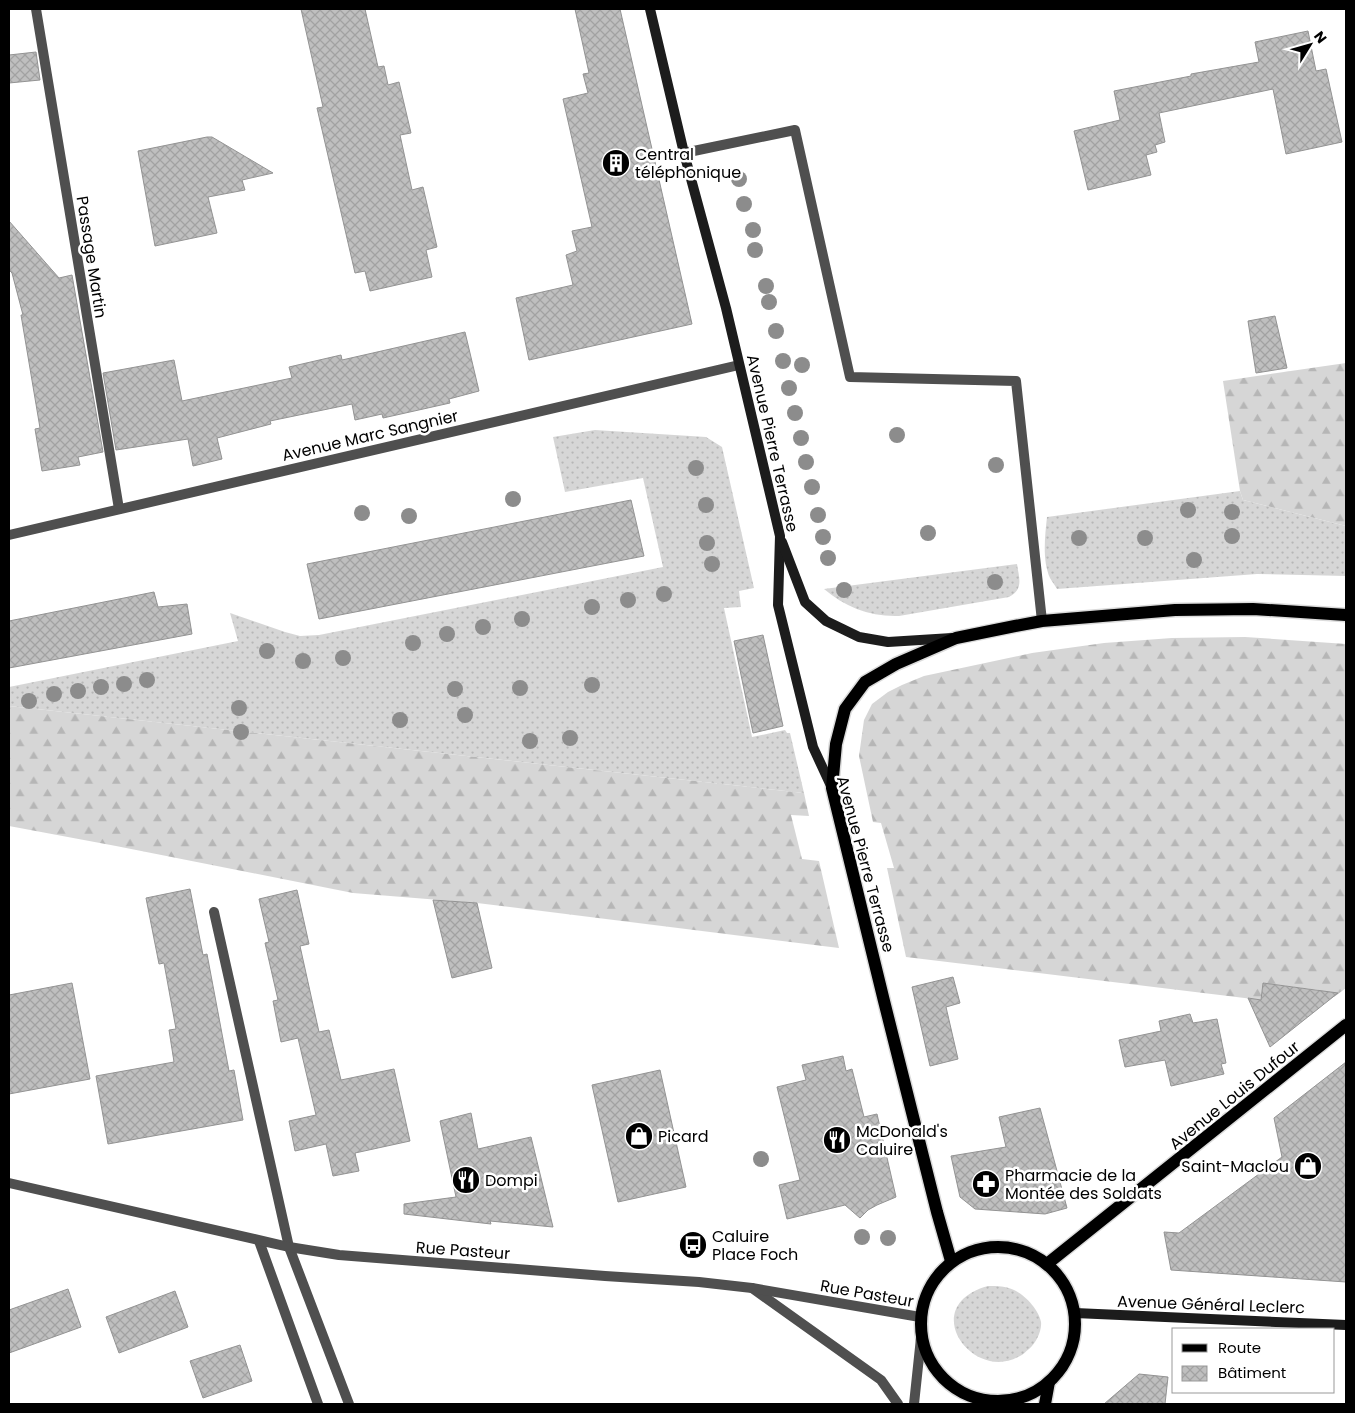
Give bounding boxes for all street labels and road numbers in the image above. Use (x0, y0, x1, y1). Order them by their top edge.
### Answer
street label: Passage Martin (71, 194, 112, 320)
street label: Avenue Pierre Terrasse (741, 352, 804, 534)
street label: Avenue Marc Sangnier (280, 404, 461, 467)
street label: Avenue Pierre Terrasse (831, 773, 900, 955)
street label: Avenue Louis Dufour (1164, 1036, 1304, 1155)
street label: Rue Pasteur (415, 1236, 511, 1265)
street label: Rue Pasteur (818, 1274, 915, 1313)
street label: Avenue Général Leclerc (1117, 1290, 1306, 1319)

